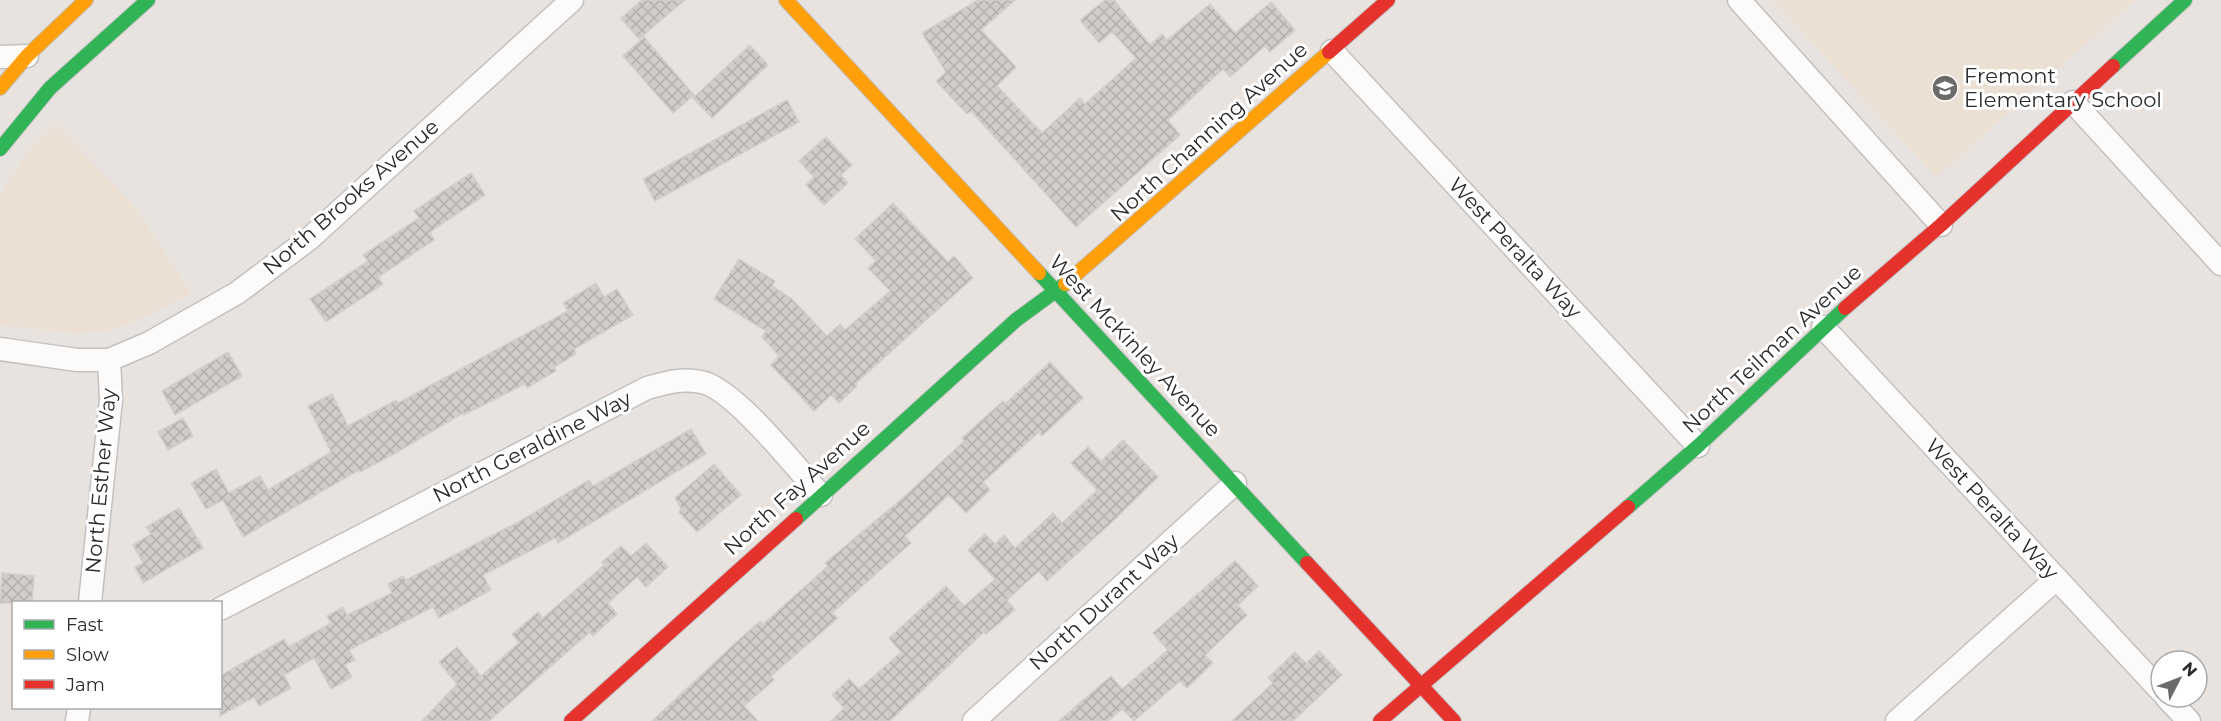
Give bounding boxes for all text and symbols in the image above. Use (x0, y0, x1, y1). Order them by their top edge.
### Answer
street label: North Channing Avenue (1105, 37, 1312, 227)
place label: Fremont Elementary School (1964, 63, 2162, 112)
school or university icon: Fremont Elementary School (1930, 73, 1960, 103)
street label: North Brooks Avenue (258, 113, 444, 280)
street label: West Peralta Way (1444, 172, 1588, 324)
street label: West McKinley Avenue (1044, 249, 1226, 442)
street label: North Teilman Avenue (1677, 259, 1866, 438)
street label: North Geraldine Way (428, 385, 636, 508)
street label: North Esther Way (80, 387, 121, 575)
street label: North Fay Avenue (718, 415, 875, 560)
street label: West Peralta Way (1921, 433, 2065, 585)
street label: North Durant Way (1024, 528, 1184, 675)
legend (12, 601, 222, 709)
text: Fast (66, 614, 104, 636)
text: Slow (66, 644, 109, 666)
north arrow (2149, 649, 2209, 709)
text: N (2178, 658, 2201, 680)
text: Jam (65, 674, 105, 696)

